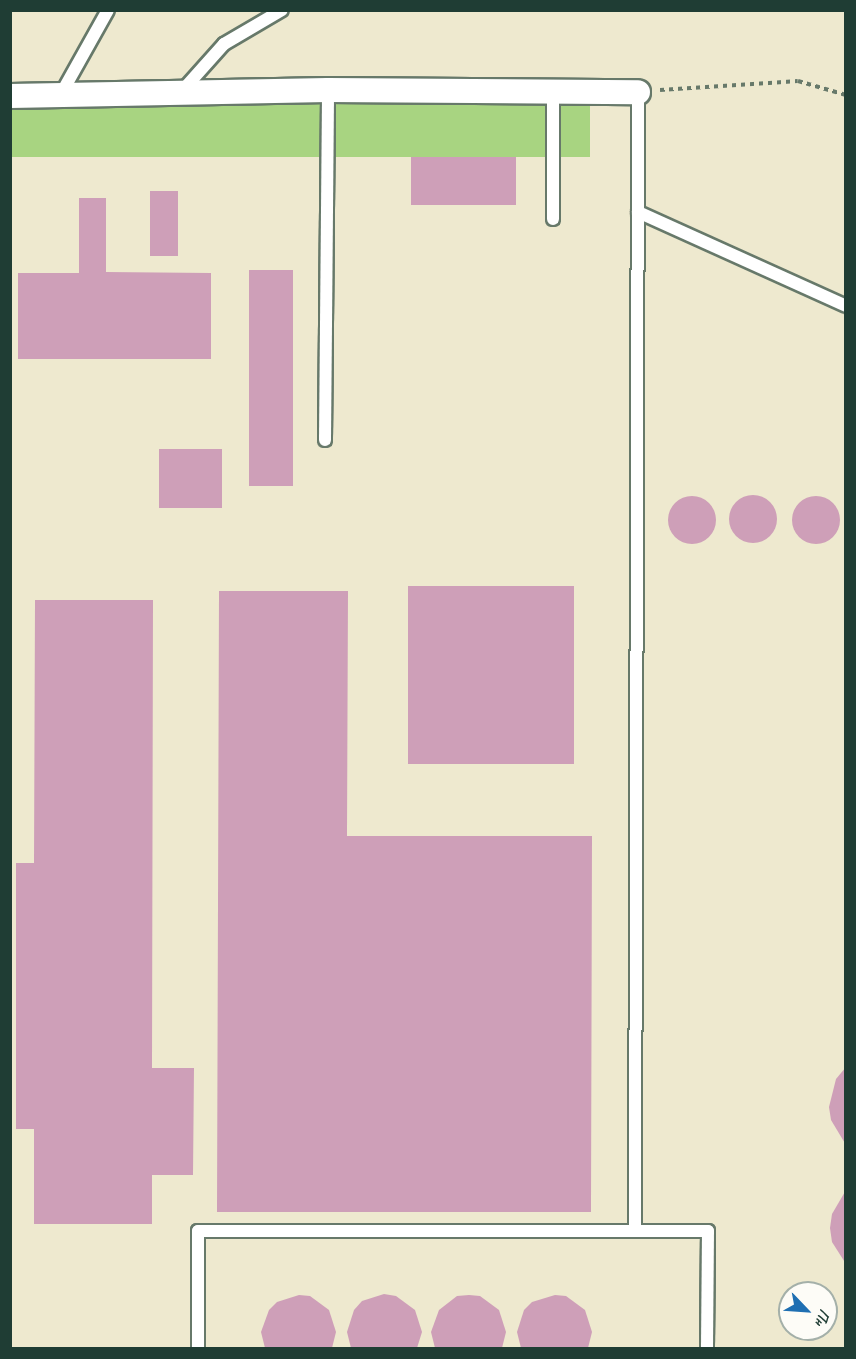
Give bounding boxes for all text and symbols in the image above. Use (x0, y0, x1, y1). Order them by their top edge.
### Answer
north arrow (778, 1281, 838, 1341)
text: Пн (810, 1306, 835, 1330)

